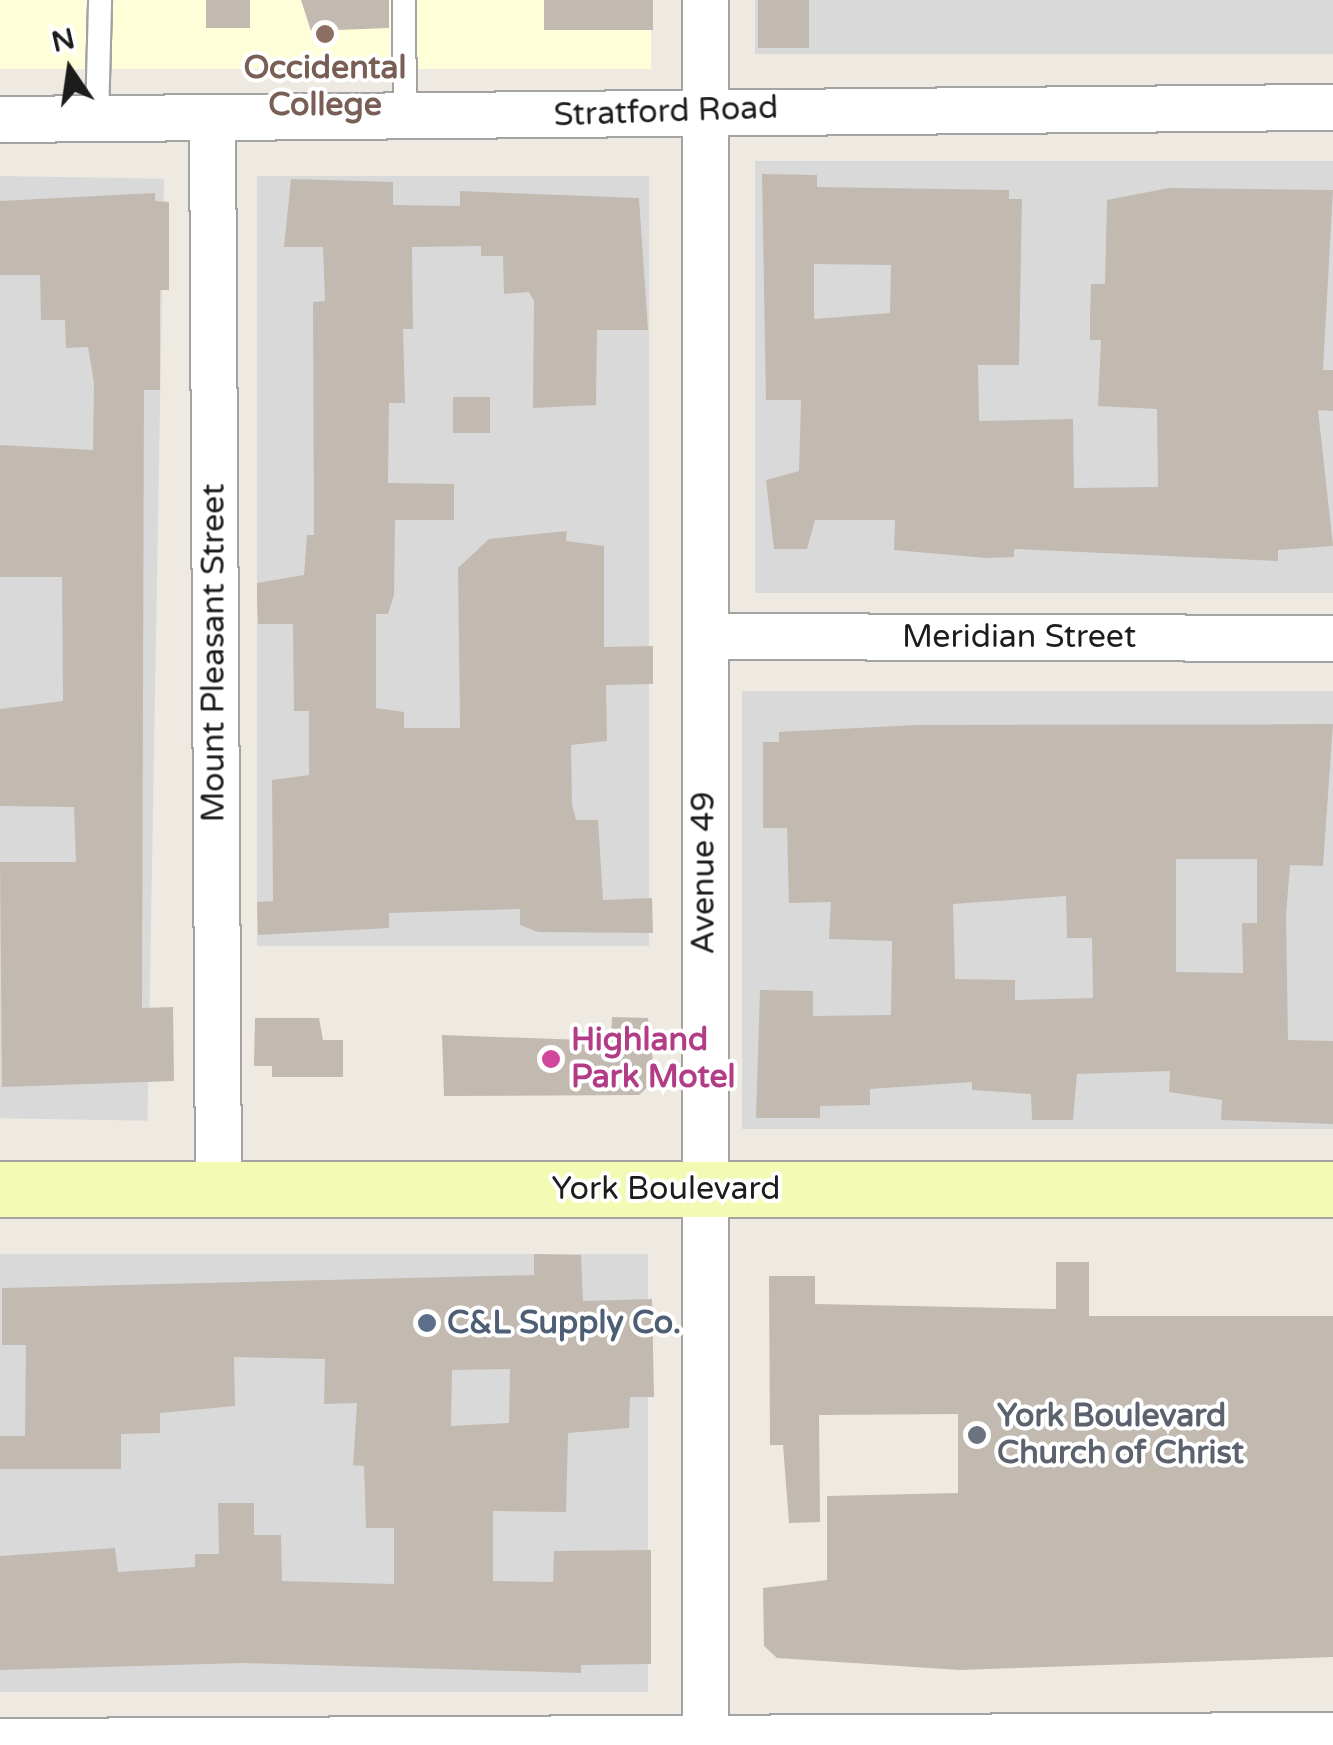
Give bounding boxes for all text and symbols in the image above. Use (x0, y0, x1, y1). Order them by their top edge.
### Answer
north arrow (20, 20, 120, 120)
text: N (48, 22, 78, 60)
marker: Occidental College (314, 23, 336, 45)
place label: Occidental College (244, 50, 406, 125)
street label: Stratford Road (553, 89, 779, 135)
street label: Mount Pleasant Street (195, 484, 233, 822)
street label: Meridian Street (902, 618, 1136, 656)
street label: Avenue 49 (685, 791, 723, 955)
place label: Highland Park Motel (571, 1022, 736, 1097)
marker: Highland Park Motel (540, 1048, 562, 1070)
street label: York Boulevard (551, 1170, 781, 1208)
place label: C&L Supply Co. (447, 1304, 681, 1342)
marker: C&L Supply Co. (416, 1312, 438, 1334)
place label: York Boulevard Church of Christ (997, 1398, 1244, 1473)
marker: York Boulevard Church of Christ (966, 1424, 988, 1446)

